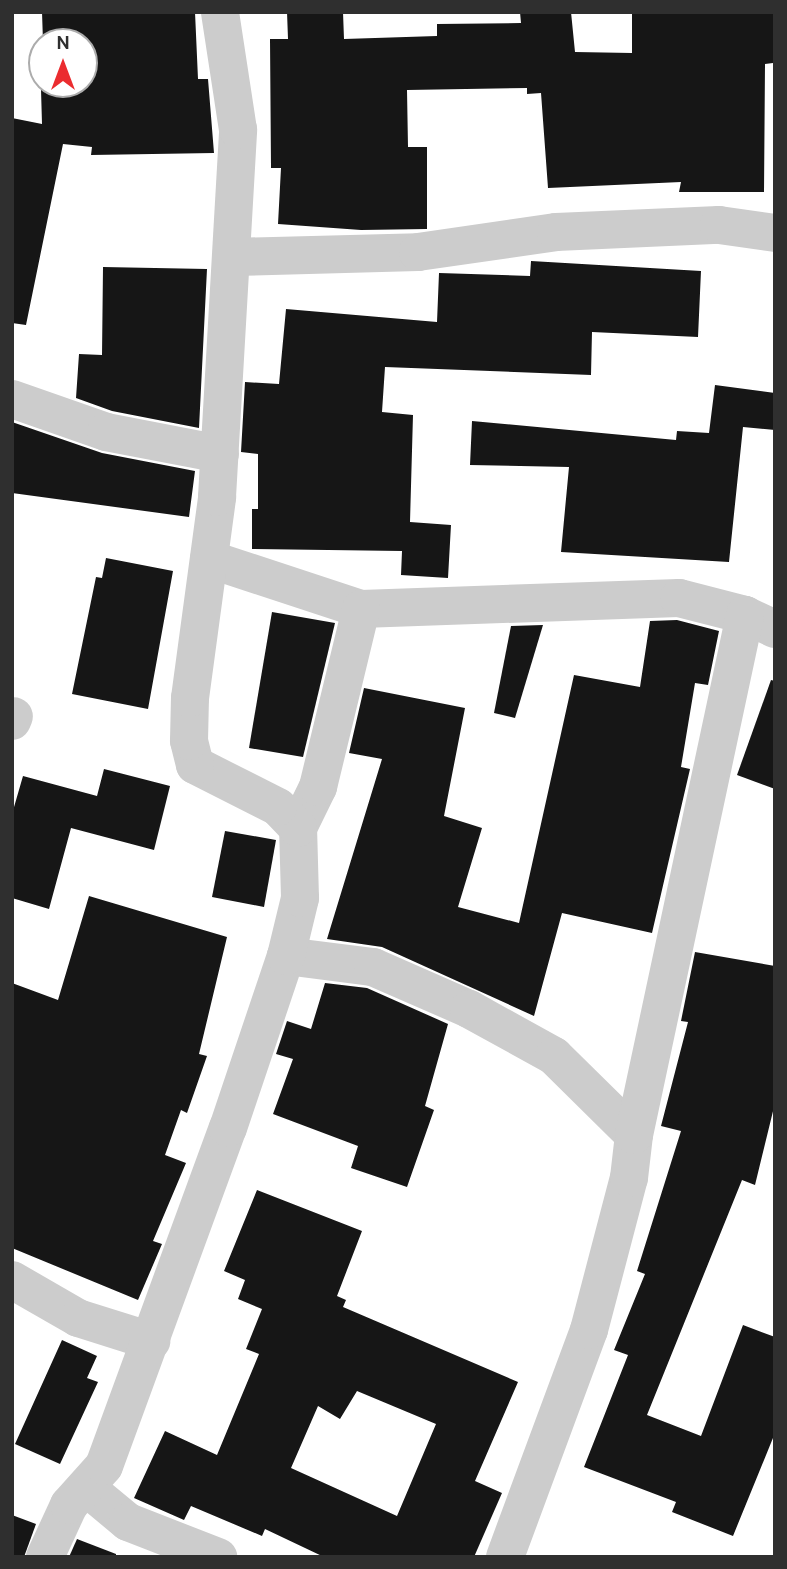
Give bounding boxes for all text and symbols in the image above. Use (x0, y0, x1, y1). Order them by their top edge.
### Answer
north arrow (28, 28, 98, 98)
text: N (56, 32, 70, 56)

